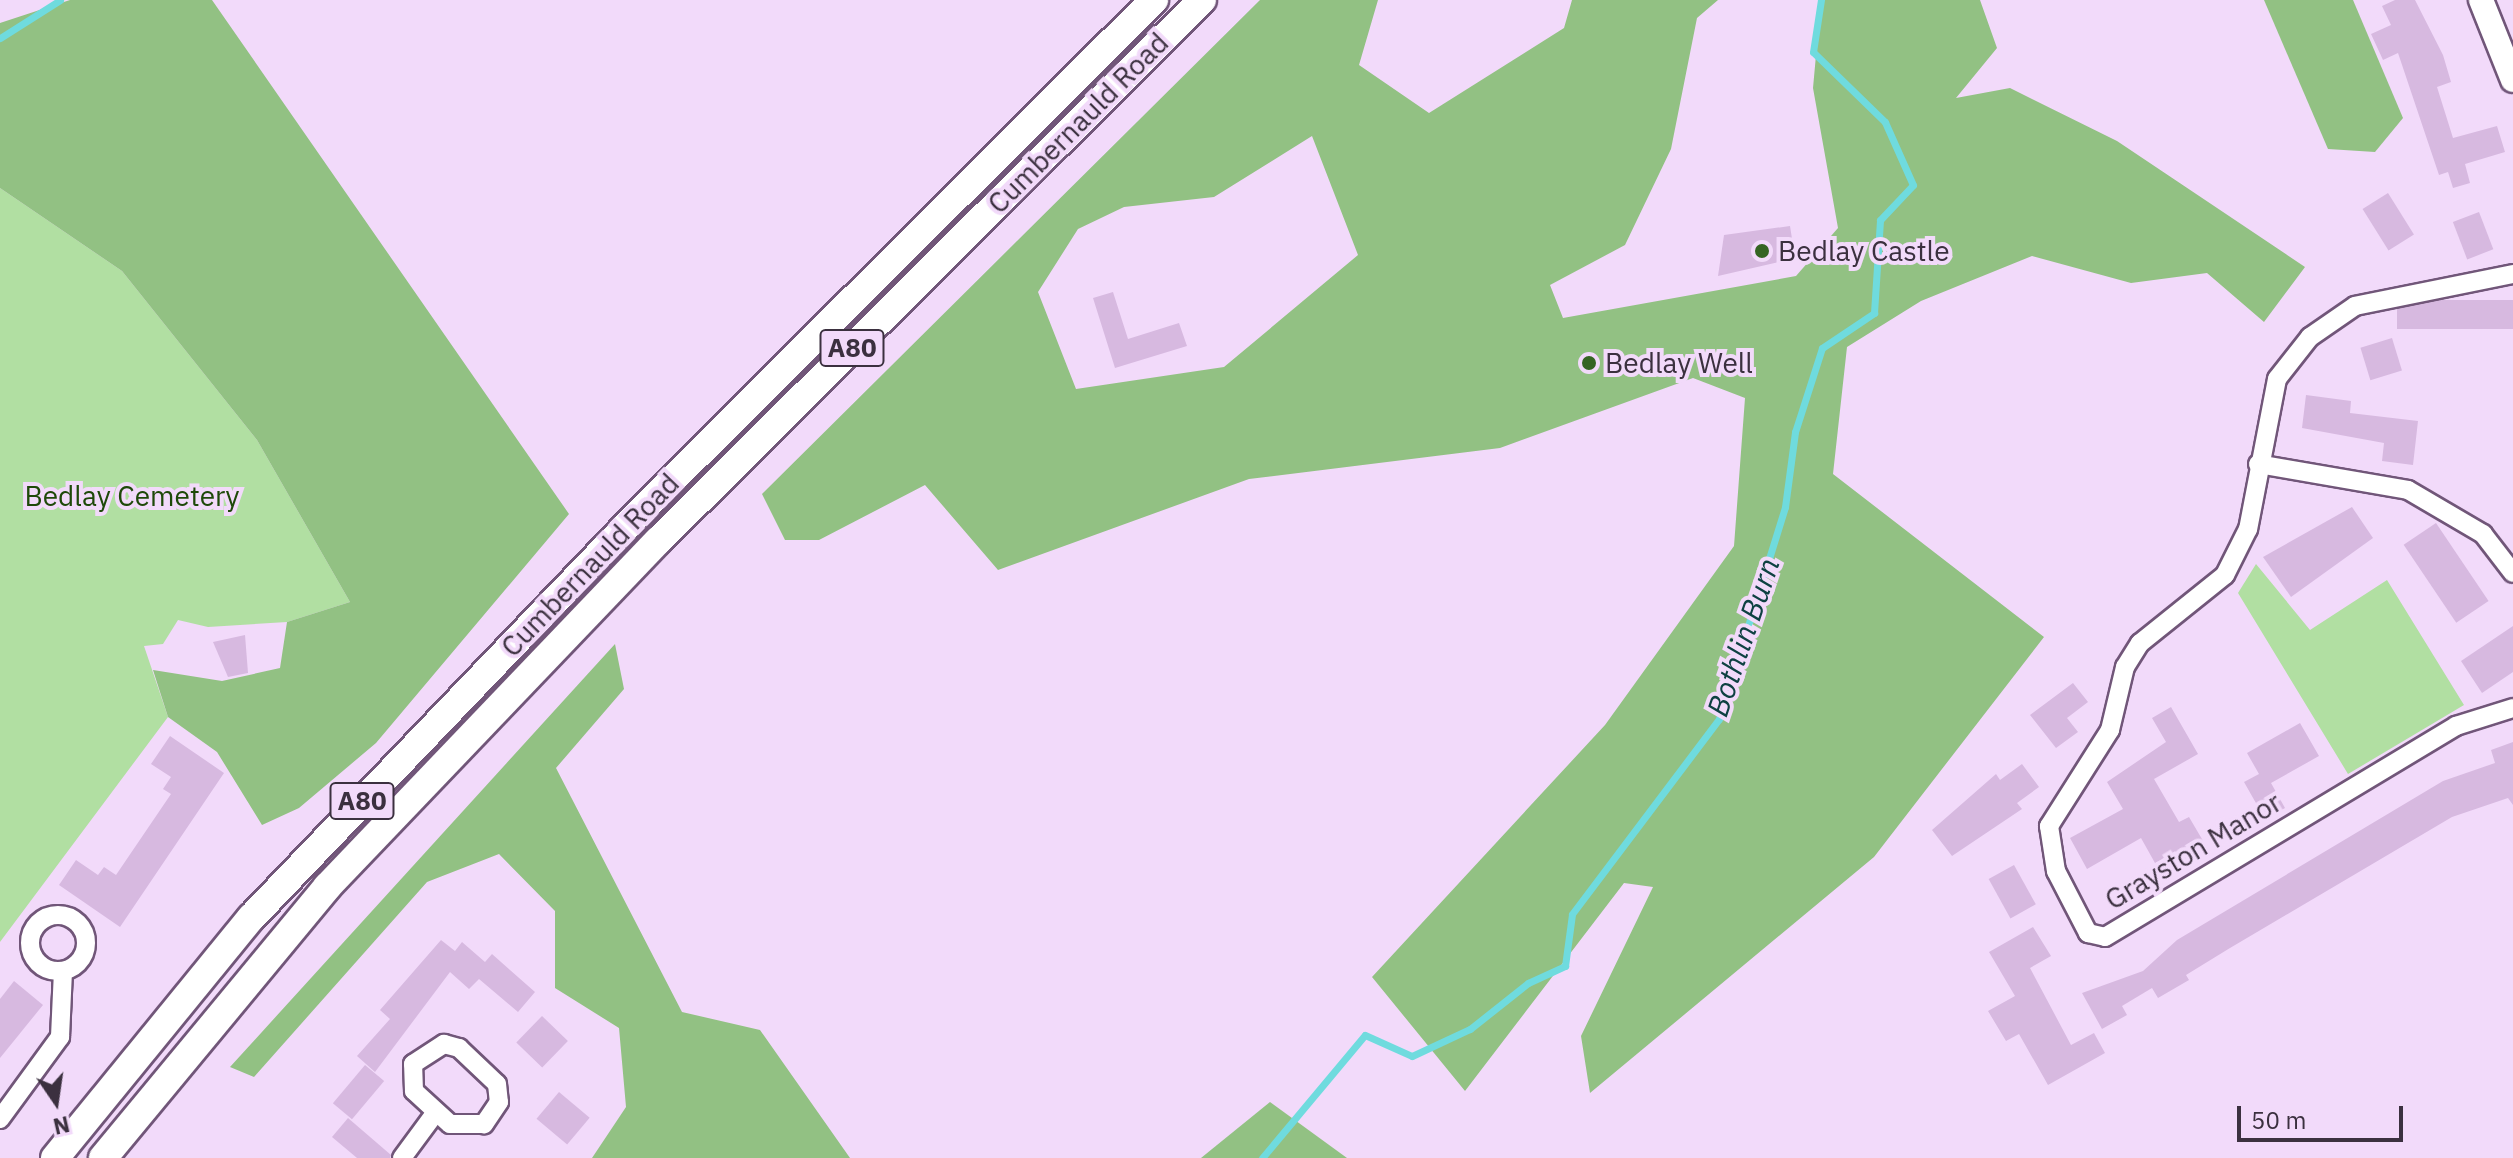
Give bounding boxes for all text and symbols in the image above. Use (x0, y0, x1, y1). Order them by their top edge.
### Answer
street label: Cumbernauld Road (981, 26, 1175, 220)
place label: Bedlay Castle (1778, 234, 1949, 268)
marker: Bedlay Castle (1753, 242, 1771, 260)
road number: A80 (818, 326, 886, 370)
place label: Bedlay Well (1605, 346, 1753, 380)
marker: Bedlay Well (1580, 354, 1598, 372)
street label: Cumbernauld Road (494, 467, 686, 663)
park label: Bedlay Cemetery (24, 479, 240, 513)
water label: Bothlin Burn (1699, 553, 1787, 721)
road number: A80 (328, 779, 396, 823)
street label: Grayston Manor (2099, 785, 2287, 917)
north arrow (16, 1062, 96, 1142)
scale bar (2241, 1090, 2407, 1140)
text: 50 m (2251, 1104, 2306, 1136)
text: N (50, 1110, 73, 1142)

